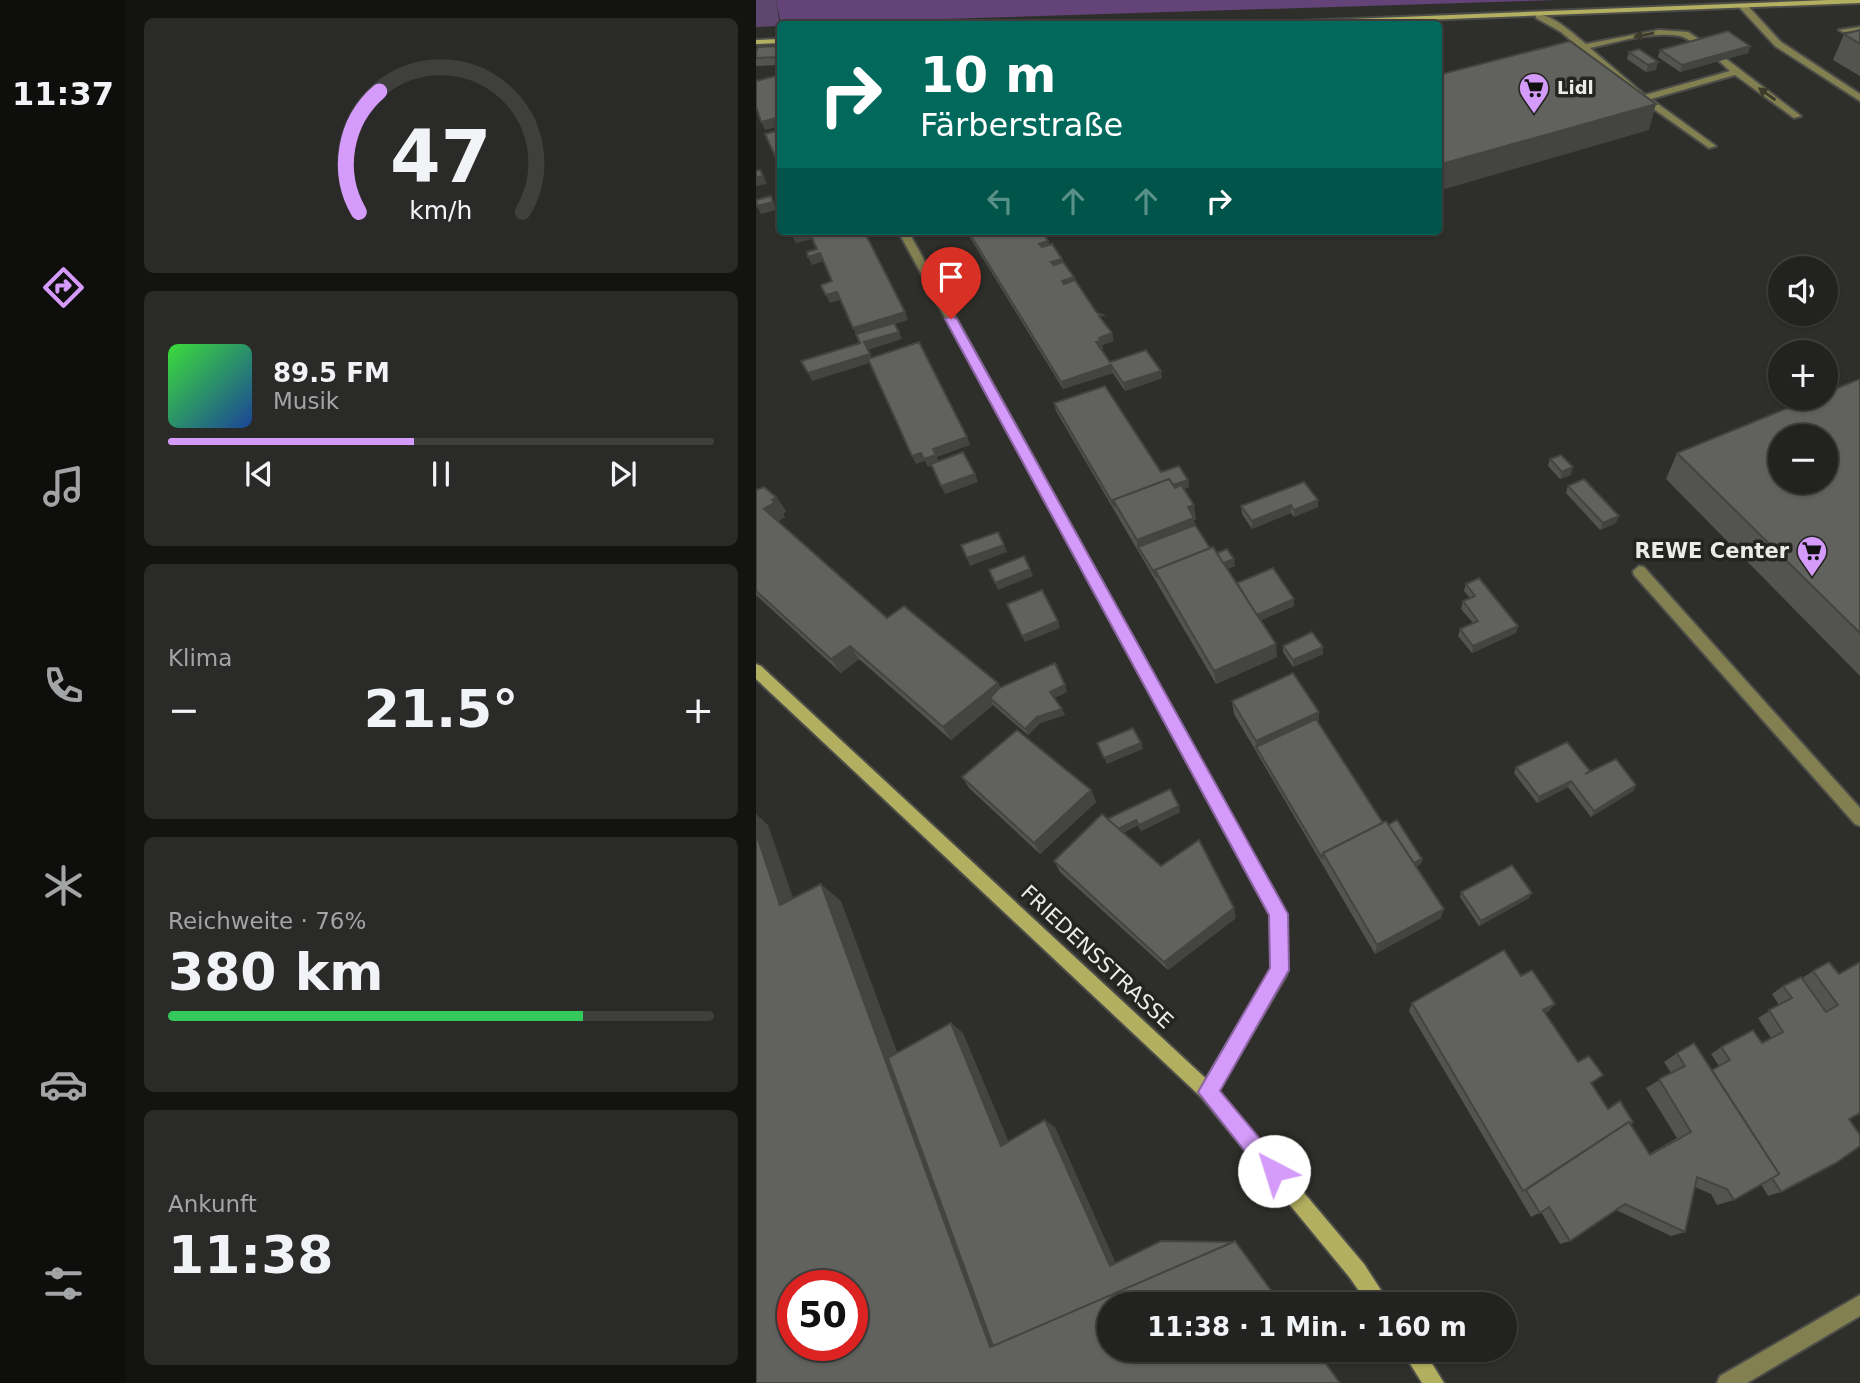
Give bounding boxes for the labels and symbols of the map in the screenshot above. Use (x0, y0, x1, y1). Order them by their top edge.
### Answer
one-way arrow (1633, 30, 1655, 41)
supermarket icon: Lidl (1517, 71, 1551, 115)
place label: Lidl (1557, 77, 1594, 98)
one-way arrow (1757, 87, 1776, 101)
pin (921, 247, 981, 319)
supermarket icon: REWE Center (1795, 534, 1829, 578)
place label: REWE Center (1634, 539, 1790, 563)
street label: FRIEDENSSTRASSE (1016, 880, 1178, 1034)
position arrow (1237, 1134, 1311, 1208)
speed limit sign: 50 (777, 1270, 868, 1361)

